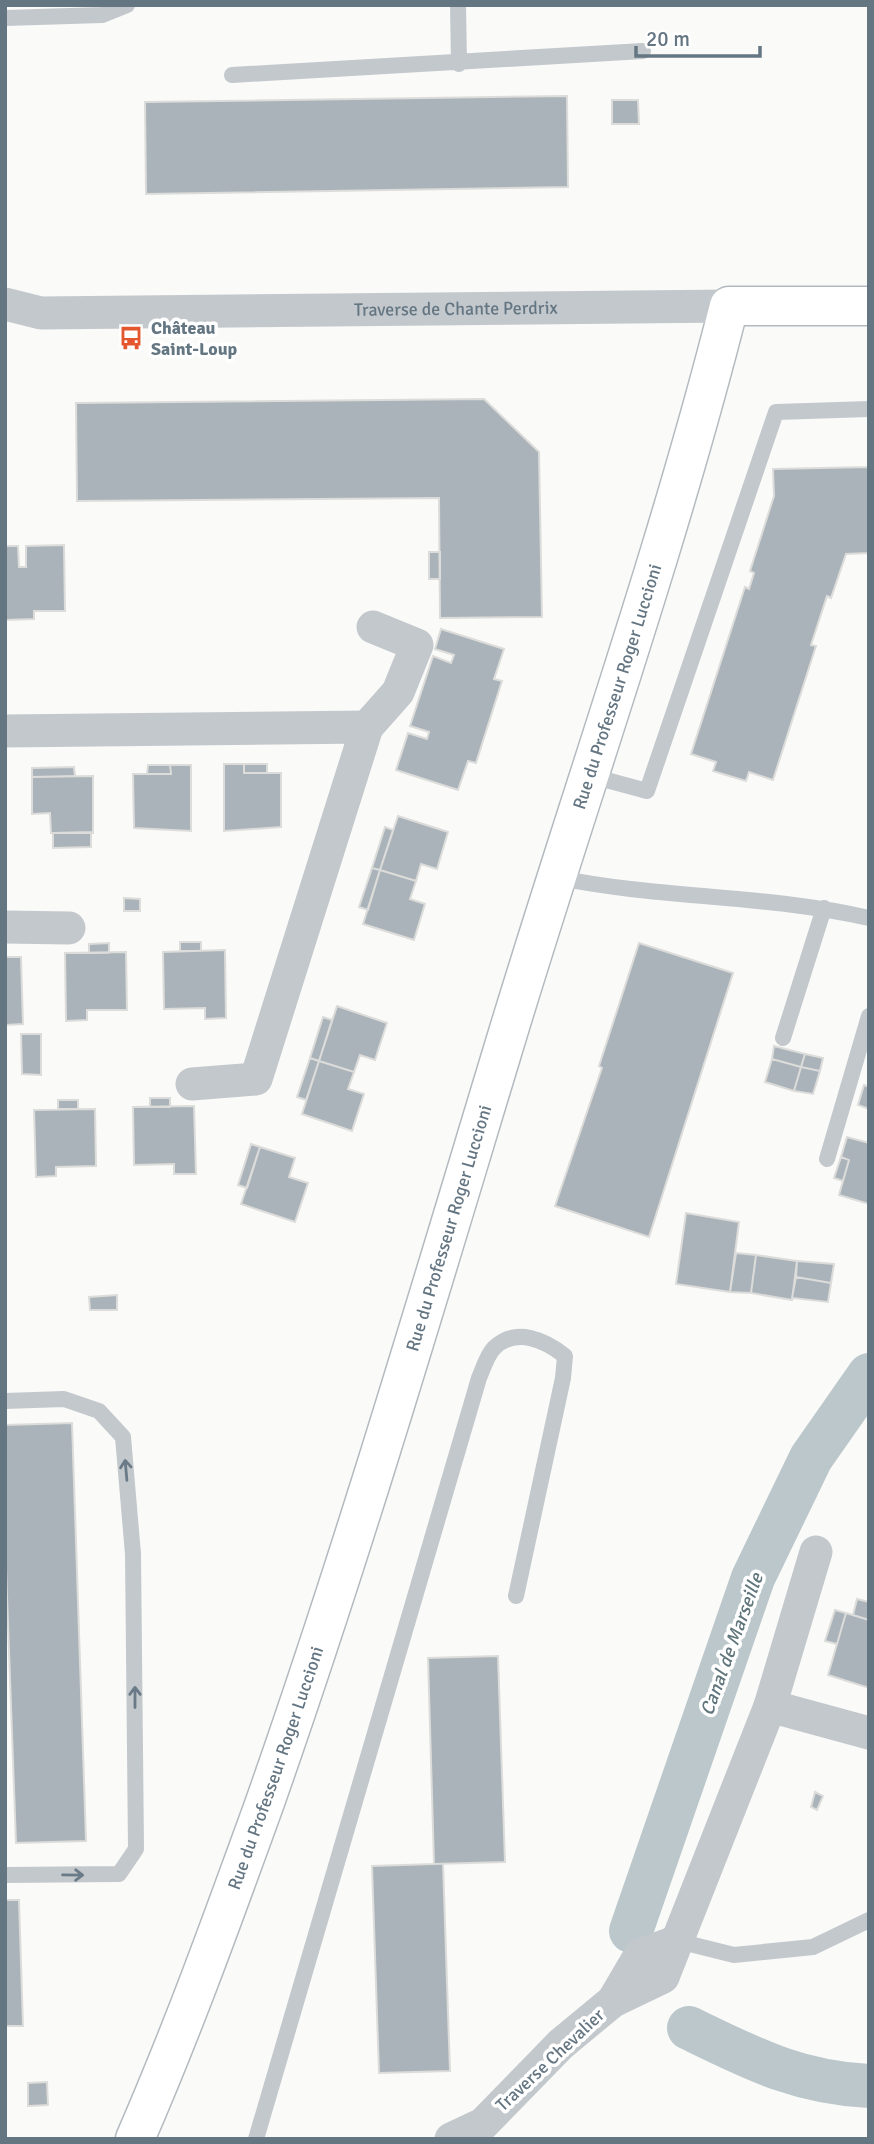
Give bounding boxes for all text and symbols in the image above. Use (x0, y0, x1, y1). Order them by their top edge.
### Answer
scale bar (636, 14, 760, 58)
text: 20 m (646, 26, 690, 52)
street label: Traverse de Chante Perdrix (354, 297, 559, 321)
place label: Château Saint-Loup (151, 317, 238, 360)
bus stop icon: Château Saint-Loup (117, 324, 145, 352)
street label: Rue du Professeur Roger Luccioni (568, 561, 666, 812)
street label: Rue du Professeur Roger Luccioni (401, 1102, 497, 1354)
one-way arrow (119, 1459, 132, 1481)
water label: Canal de Marseille (695, 1569, 769, 1719)
street label: Rue du Professeur Roger Luccioni (223, 1644, 328, 1893)
one-way arrow (128, 1686, 141, 1709)
one-way arrow (62, 1868, 85, 1882)
street label: Traverse Chevalier (491, 2004, 609, 2116)

